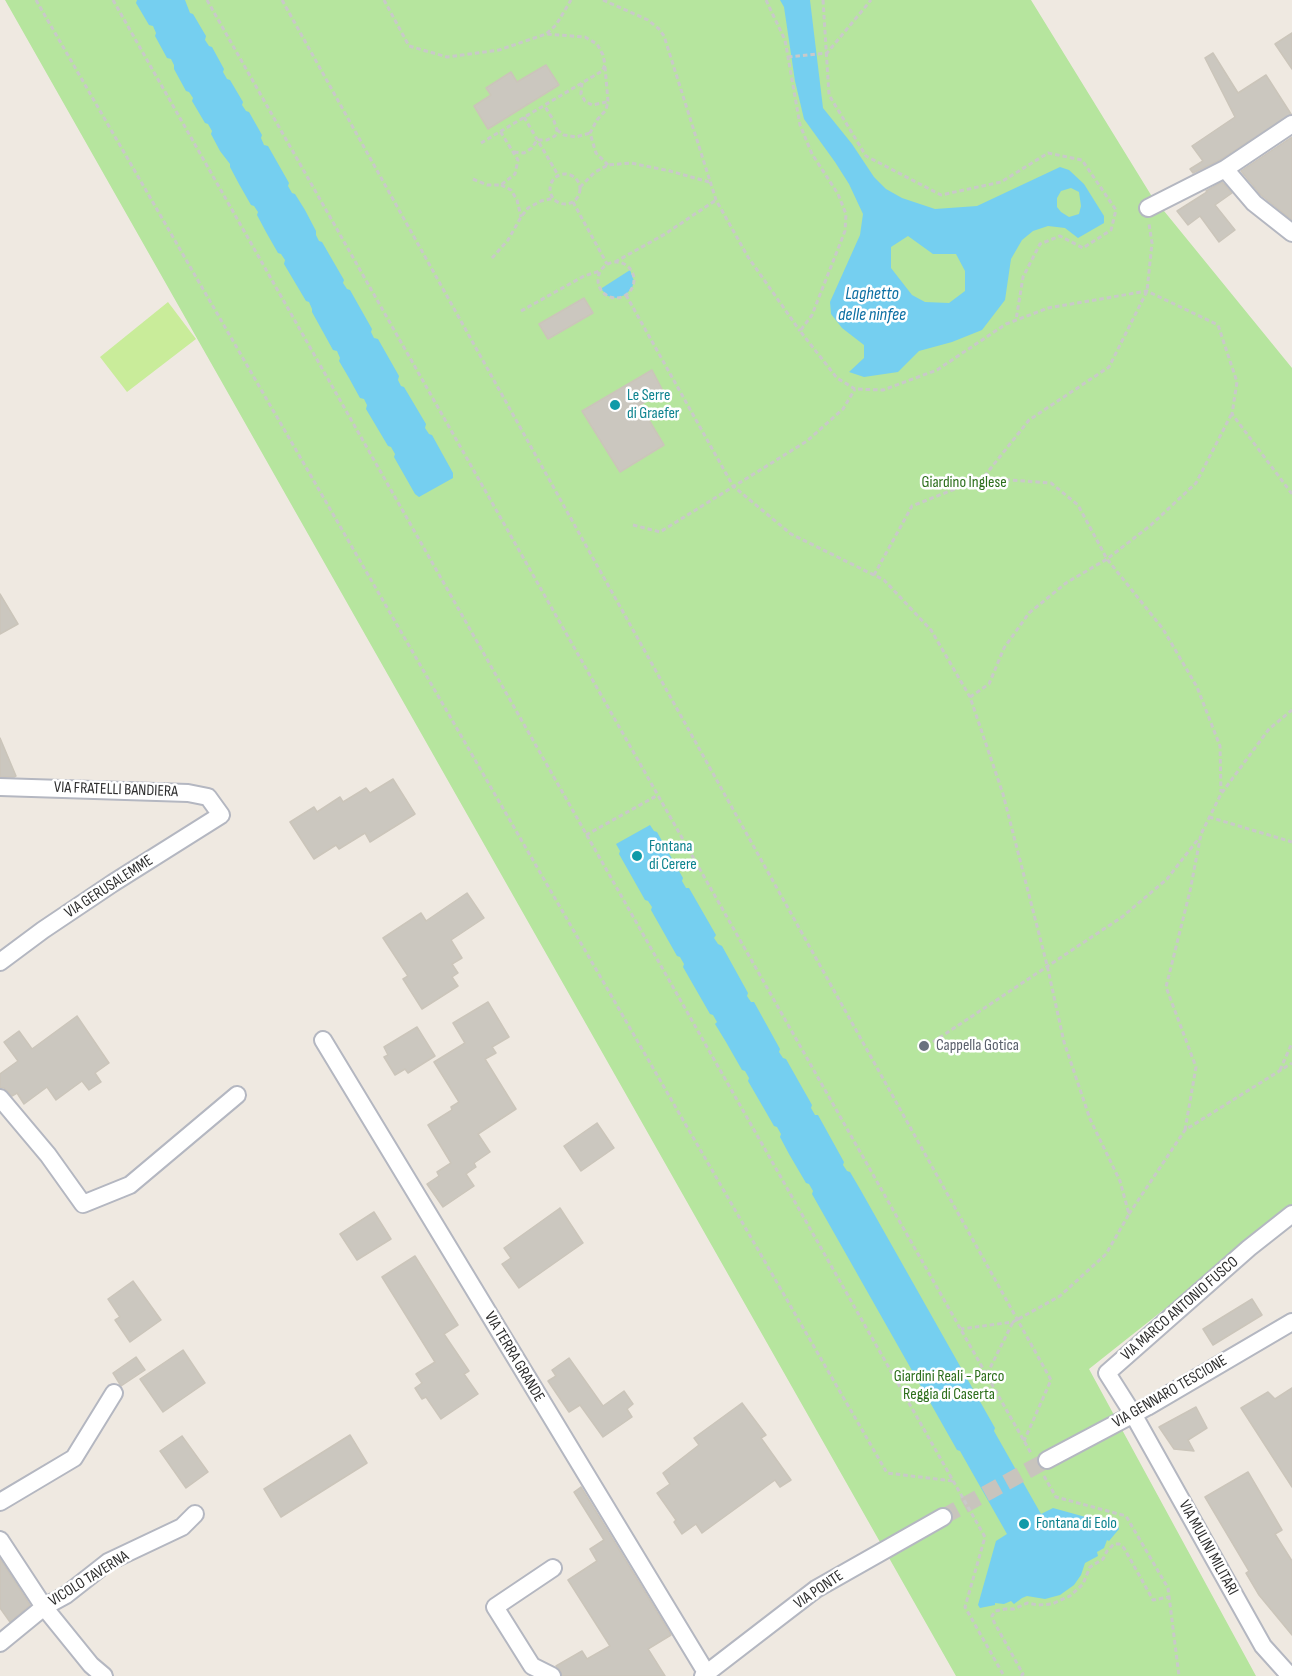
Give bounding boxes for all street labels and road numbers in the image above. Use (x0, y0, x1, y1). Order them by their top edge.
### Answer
street label: VIA FRATELLI BANDIERA (54, 778, 178, 802)
street label: VIA GERUSALEMME (61, 851, 157, 923)
street label: VIA MARCO ANTONIO FUSCO (1117, 1253, 1243, 1365)
street label: VIA TERRA GRANDE (480, 1308, 548, 1406)
street label: VIA GENNARO TESCIONE (1109, 1351, 1231, 1433)
street label: VIA MULINI MILITARI (1174, 1497, 1242, 1599)
street label: VICOLO TAVERNA (46, 1547, 132, 1611)
street label: VIA PONTE (791, 1566, 847, 1614)

